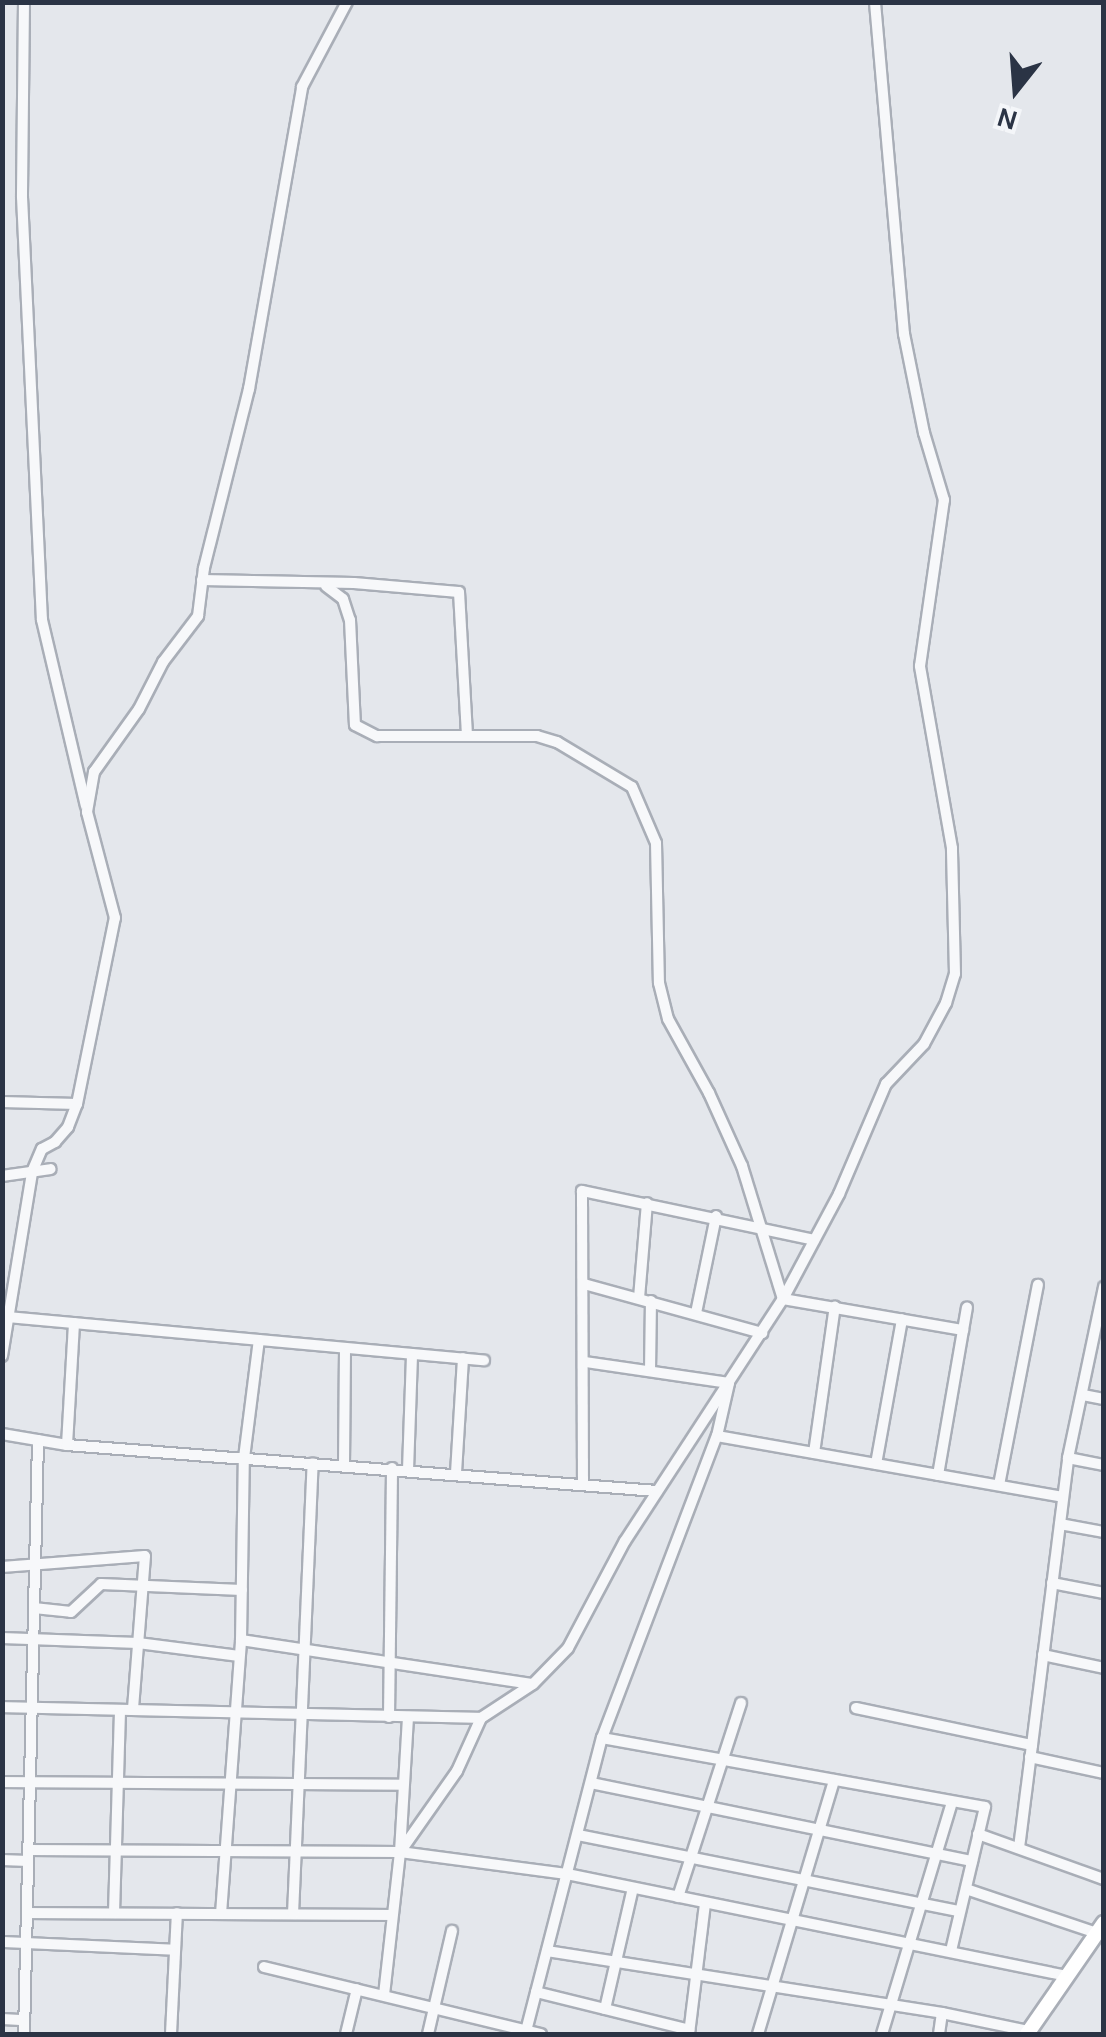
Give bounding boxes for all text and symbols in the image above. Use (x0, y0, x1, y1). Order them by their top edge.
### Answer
north arrow (966, 40, 1066, 140)
text: N (993, 100, 1022, 138)

